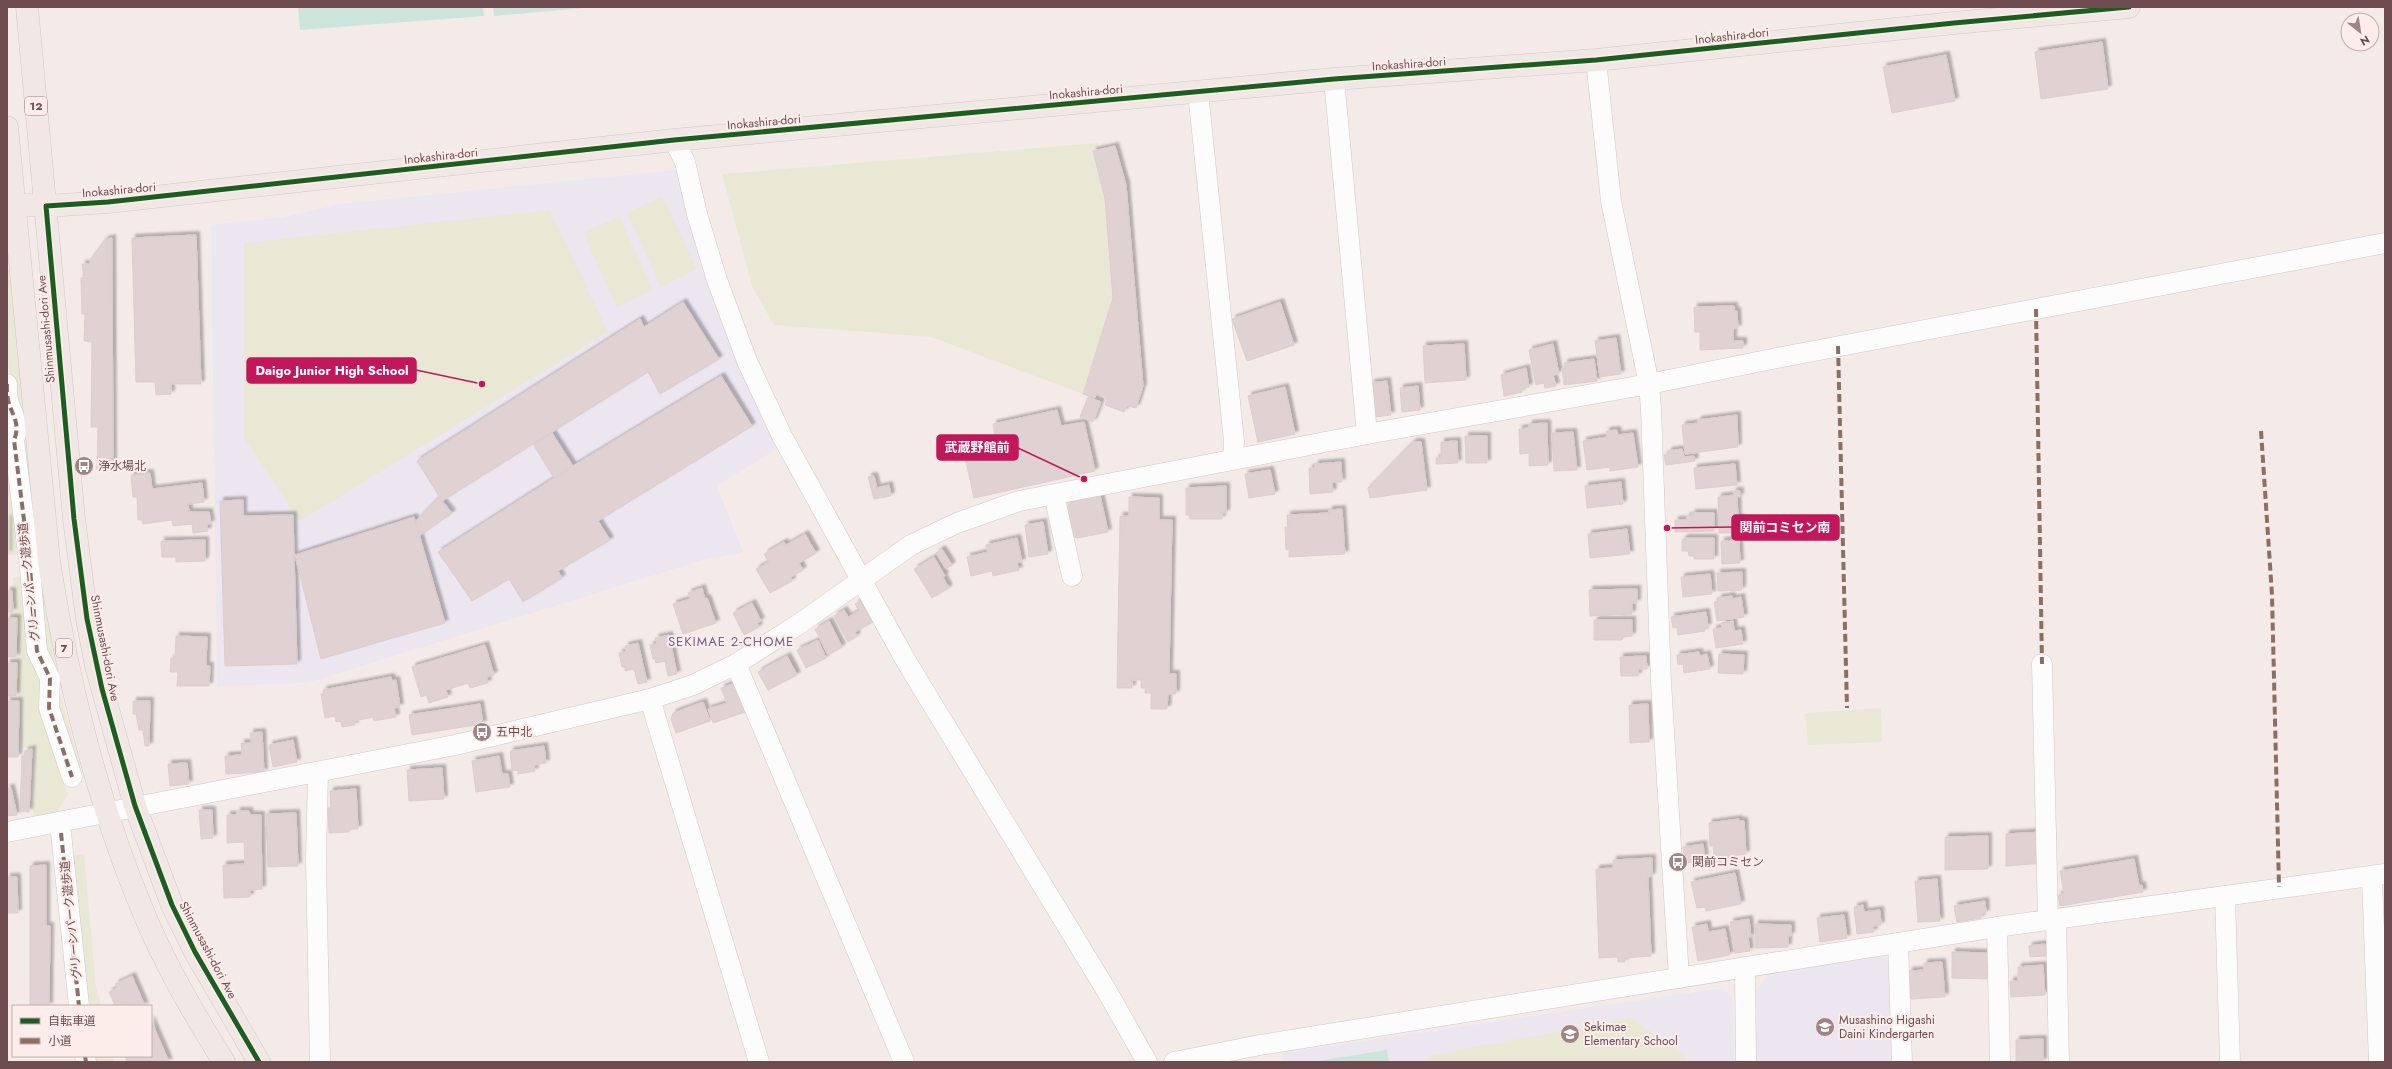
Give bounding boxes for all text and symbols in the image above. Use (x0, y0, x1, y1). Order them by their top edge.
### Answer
north arrow (2340, 12, 2380, 52)
street label: Inokashira-dori (1694, 23, 1770, 49)
text: N (2357, 32, 2373, 50)
street label: Inokashira-dori (1371, 52, 1447, 76)
street label: Inokashira-dori (1048, 80, 1124, 104)
road number: 12 (25, 97, 47, 115)
street label: Inokashira-dori (726, 110, 802, 134)
street label: Inokashira-dori (403, 143, 479, 169)
street label: Inokashira-dori (81, 178, 157, 202)
street label: Shinmusashi-dori Ave (32, 274, 60, 384)
callout: Daigo Junior High School (247, 358, 416, 383)
text: Daigo Junior High School (255, 361, 409, 380)
callout: 武蔵野館前 (937, 435, 1018, 460)
text: 武蔵野館前 (944, 438, 1010, 457)
bus stop icon: 浄水場北 (73, 455, 95, 477)
place label: 浄水場北 (98, 457, 146, 475)
callout: 関前コミセン南 (1732, 515, 1839, 540)
text: 関前コミセン南 (1739, 518, 1831, 537)
street label: グリーンパーク遊歩道 (14, 522, 44, 642)
street label: Shinmusashi-dori Ave (86, 593, 124, 703)
district label: SEKIMAE 2-CHOME (668, 632, 794, 651)
road number: 7 (56, 639, 72, 657)
bus stop icon: 五中北 (471, 721, 493, 743)
place label: 五中北 (496, 723, 532, 741)
bus stop icon: 関前コミセン (1667, 851, 1689, 873)
place label: 関前コミセン (1692, 853, 1764, 871)
street label: グリーンパーク遊歩道 (56, 860, 86, 980)
street label: Shinmusashi-dori Ave (175, 898, 241, 1002)
legend (12, 1005, 152, 1057)
place label: Musashino Higashi Daini Kindergarten (1839, 1011, 1935, 1043)
text: 自転車道 (48, 1012, 96, 1030)
school or university icon: Musashino Higashi Daini Kindergarten (1814, 1016, 1836, 1038)
place label: Sekimae Elementary School (1584, 1018, 1678, 1050)
school or university icon: Sekimae Elementary School (1559, 1023, 1581, 1045)
text: 小道 (48, 1032, 72, 1050)

